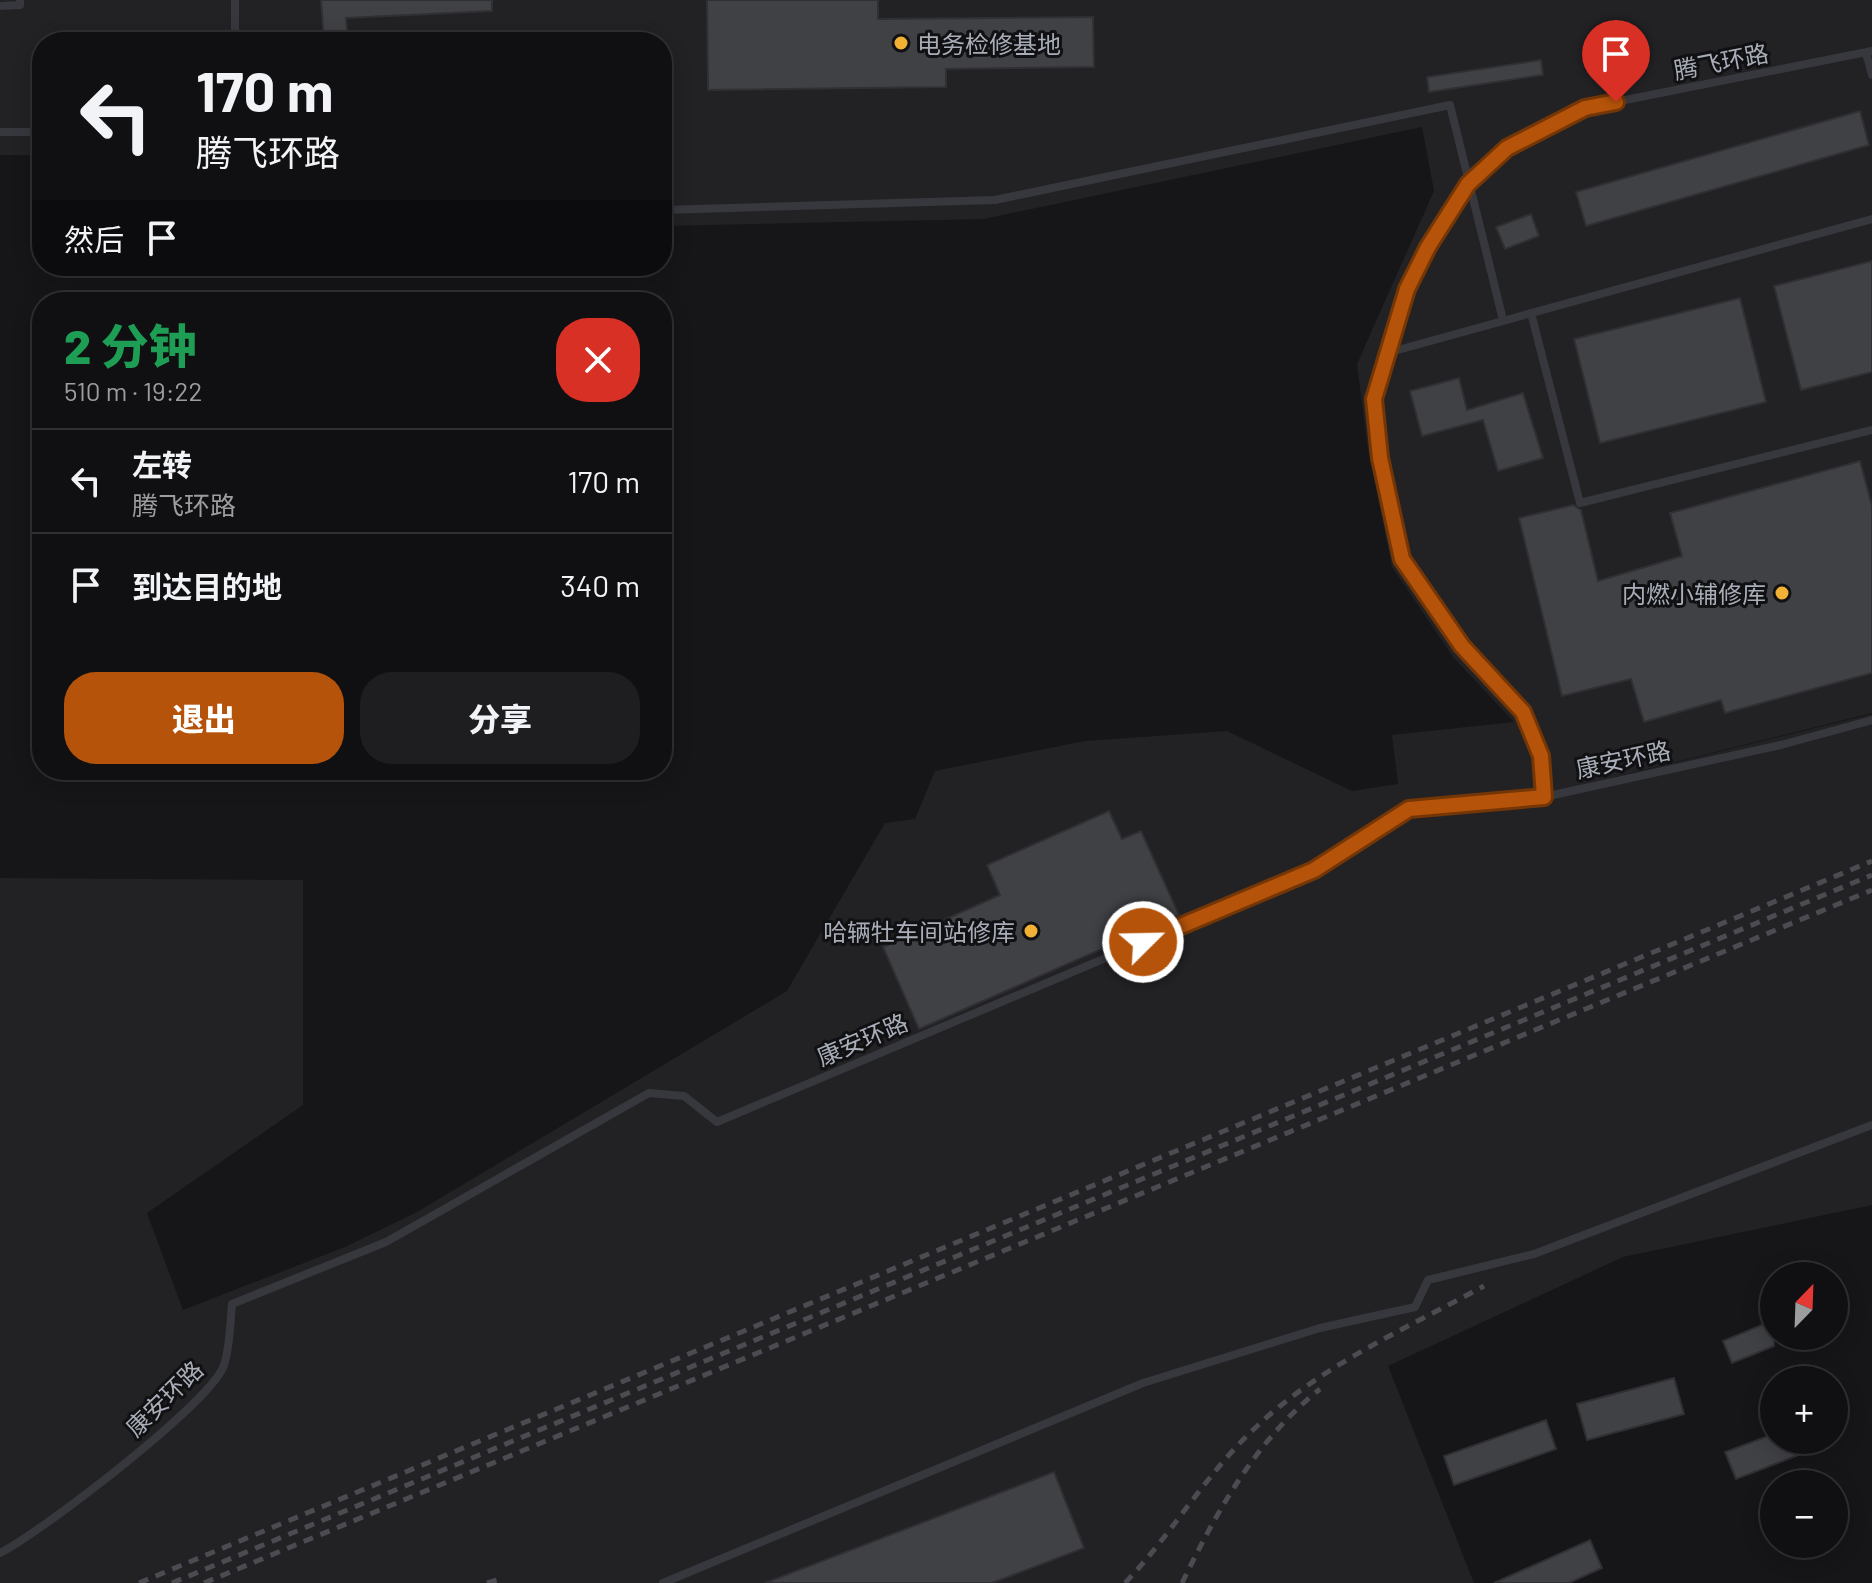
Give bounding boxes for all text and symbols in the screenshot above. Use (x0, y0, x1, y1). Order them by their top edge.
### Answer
pin (1582, 20, 1650, 102)
place label: 电务检修基地 (917, 29, 1061, 58)
icon: arrive (1594, 32, 1638, 76)
marker: 电务检修基地 (892, 34, 910, 52)
street label: 腾飞环路 (1671, 38, 1771, 84)
text: 170 m (196, 56, 333, 123)
icon: left (64, 64, 168, 168)
text: 腾飞环路 (196, 130, 340, 173)
icon: arrive (140, 216, 184, 260)
text: 然后 (64, 221, 124, 257)
text: 2 分钟 (64, 316, 197, 374)
button: close (556, 318, 640, 402)
text: 510 m · 19:22 (64, 375, 202, 406)
text: 左转 (132, 446, 192, 482)
icon: left (64, 459, 108, 503)
text: 170 m (568, 463, 640, 499)
text: 腾飞环路 (132, 489, 236, 520)
icon: arrive (64, 563, 108, 607)
text: 340 m (560, 567, 640, 603)
text: 到达目的地 (132, 568, 282, 604)
place label: 内燃小辅修库 (1622, 579, 1766, 608)
marker: 内燃小辅修库 (1773, 584, 1791, 602)
button: 退出 (64, 672, 344, 764)
button: 分享 (360, 672, 640, 764)
street label: 康安环路 (1573, 735, 1673, 783)
position arrow (1101, 900, 1185, 984)
place label: 哈辆牡车间站修库 (823, 917, 1015, 946)
marker: 哈辆牡车间站修库 (1022, 922, 1040, 940)
street label: 康安环路 (812, 1007, 912, 1071)
north arrow (1760, 1262, 1848, 1350)
map controls (1760, 1262, 1848, 1558)
street label: 康安环路 (119, 1354, 209, 1442)
button: + (1760, 1366, 1848, 1454)
button: − (1760, 1470, 1848, 1558)

